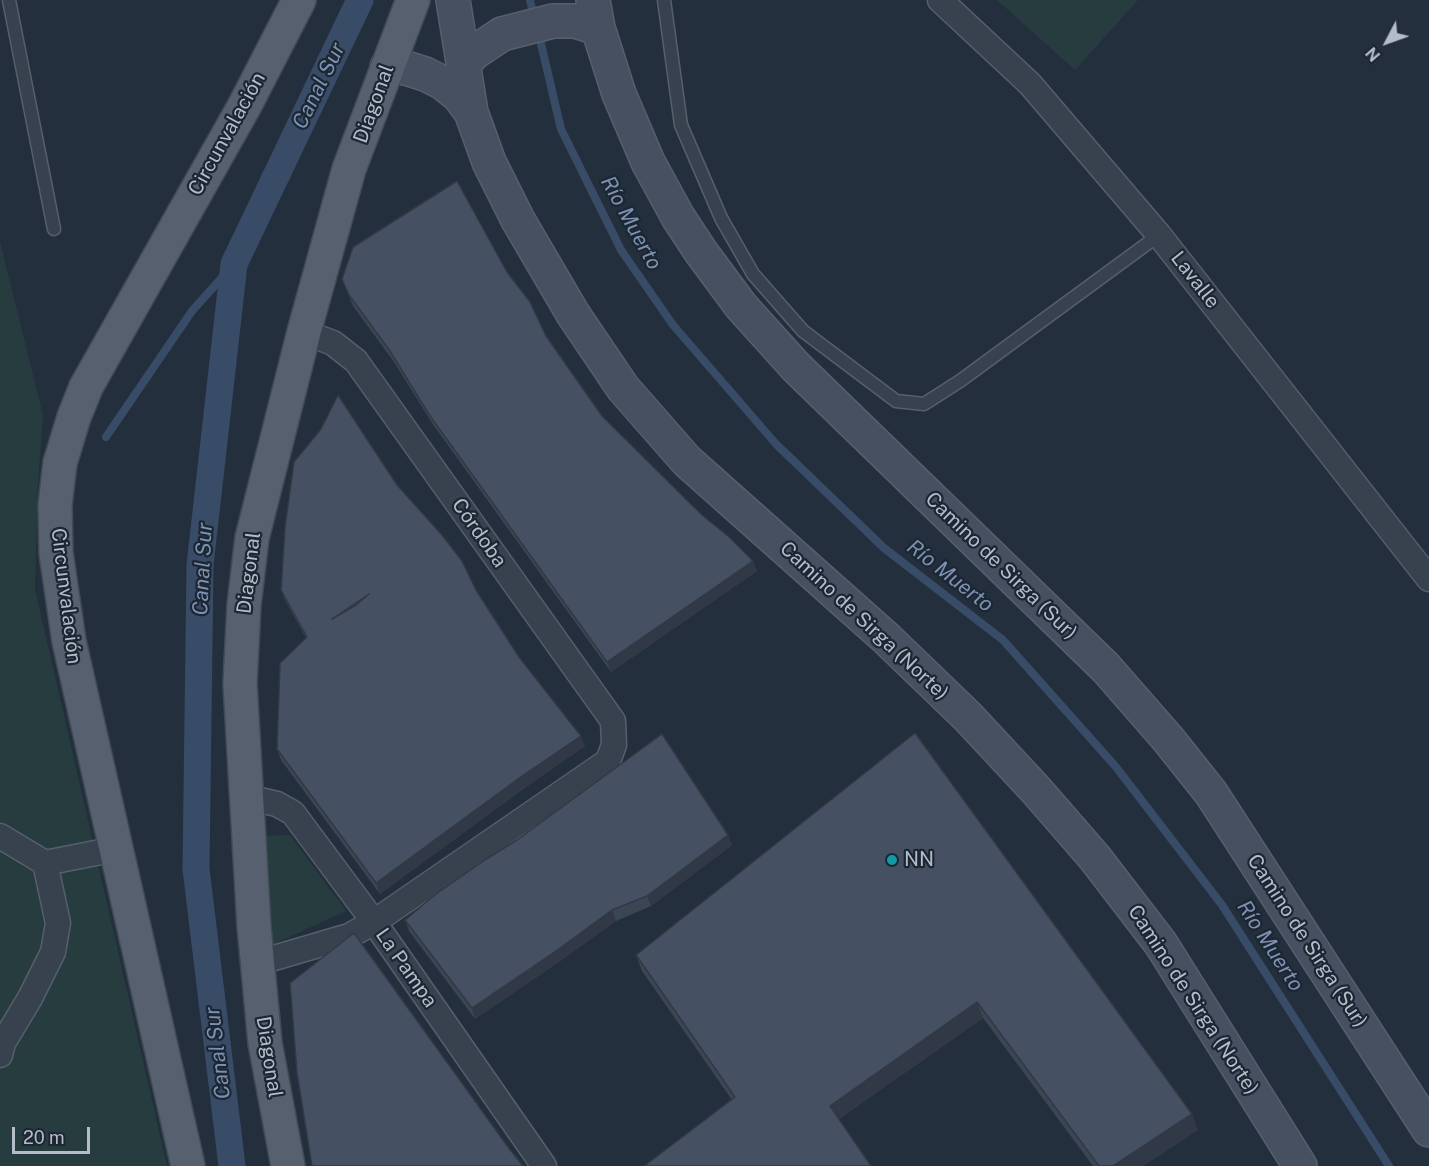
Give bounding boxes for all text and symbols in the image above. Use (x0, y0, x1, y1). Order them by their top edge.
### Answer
north arrow (1357, 12, 1417, 72)
water label: Canal Sur (287, 39, 351, 133)
text: N (1362, 43, 1384, 65)
street label: Diagonal (349, 61, 399, 147)
street label: Circunvalación (183, 68, 271, 200)
water label: Río Muerto (595, 172, 667, 274)
street label: Lavalle (1165, 247, 1225, 313)
street label: Camino de Sirga (Sur) (920, 487, 1082, 645)
street label: Córdoba (447, 494, 511, 572)
water label: Canal Sur (188, 522, 218, 616)
street label: Circunvalación (46, 527, 86, 665)
street label: Diagonal (232, 531, 266, 615)
water label: Río Muerto (902, 534, 998, 618)
street label: Camino de Sirga (Norte) (775, 537, 953, 705)
place label: NN (904, 848, 934, 872)
street label: Camino de Sirga (Sur) (1242, 850, 1372, 1032)
marker: NN (885, 853, 899, 867)
water label: Río Muerto (1231, 896, 1309, 996)
street label: Camino de Sirga (Norte) (1123, 901, 1263, 1099)
street label: La Pampa (370, 924, 442, 1012)
water label: Canal Sur (200, 1005, 236, 1101)
street label: Diagonal (251, 1015, 287, 1099)
scale bar (15, 1115, 93, 1153)
text: 20 m (23, 1127, 65, 1148)

